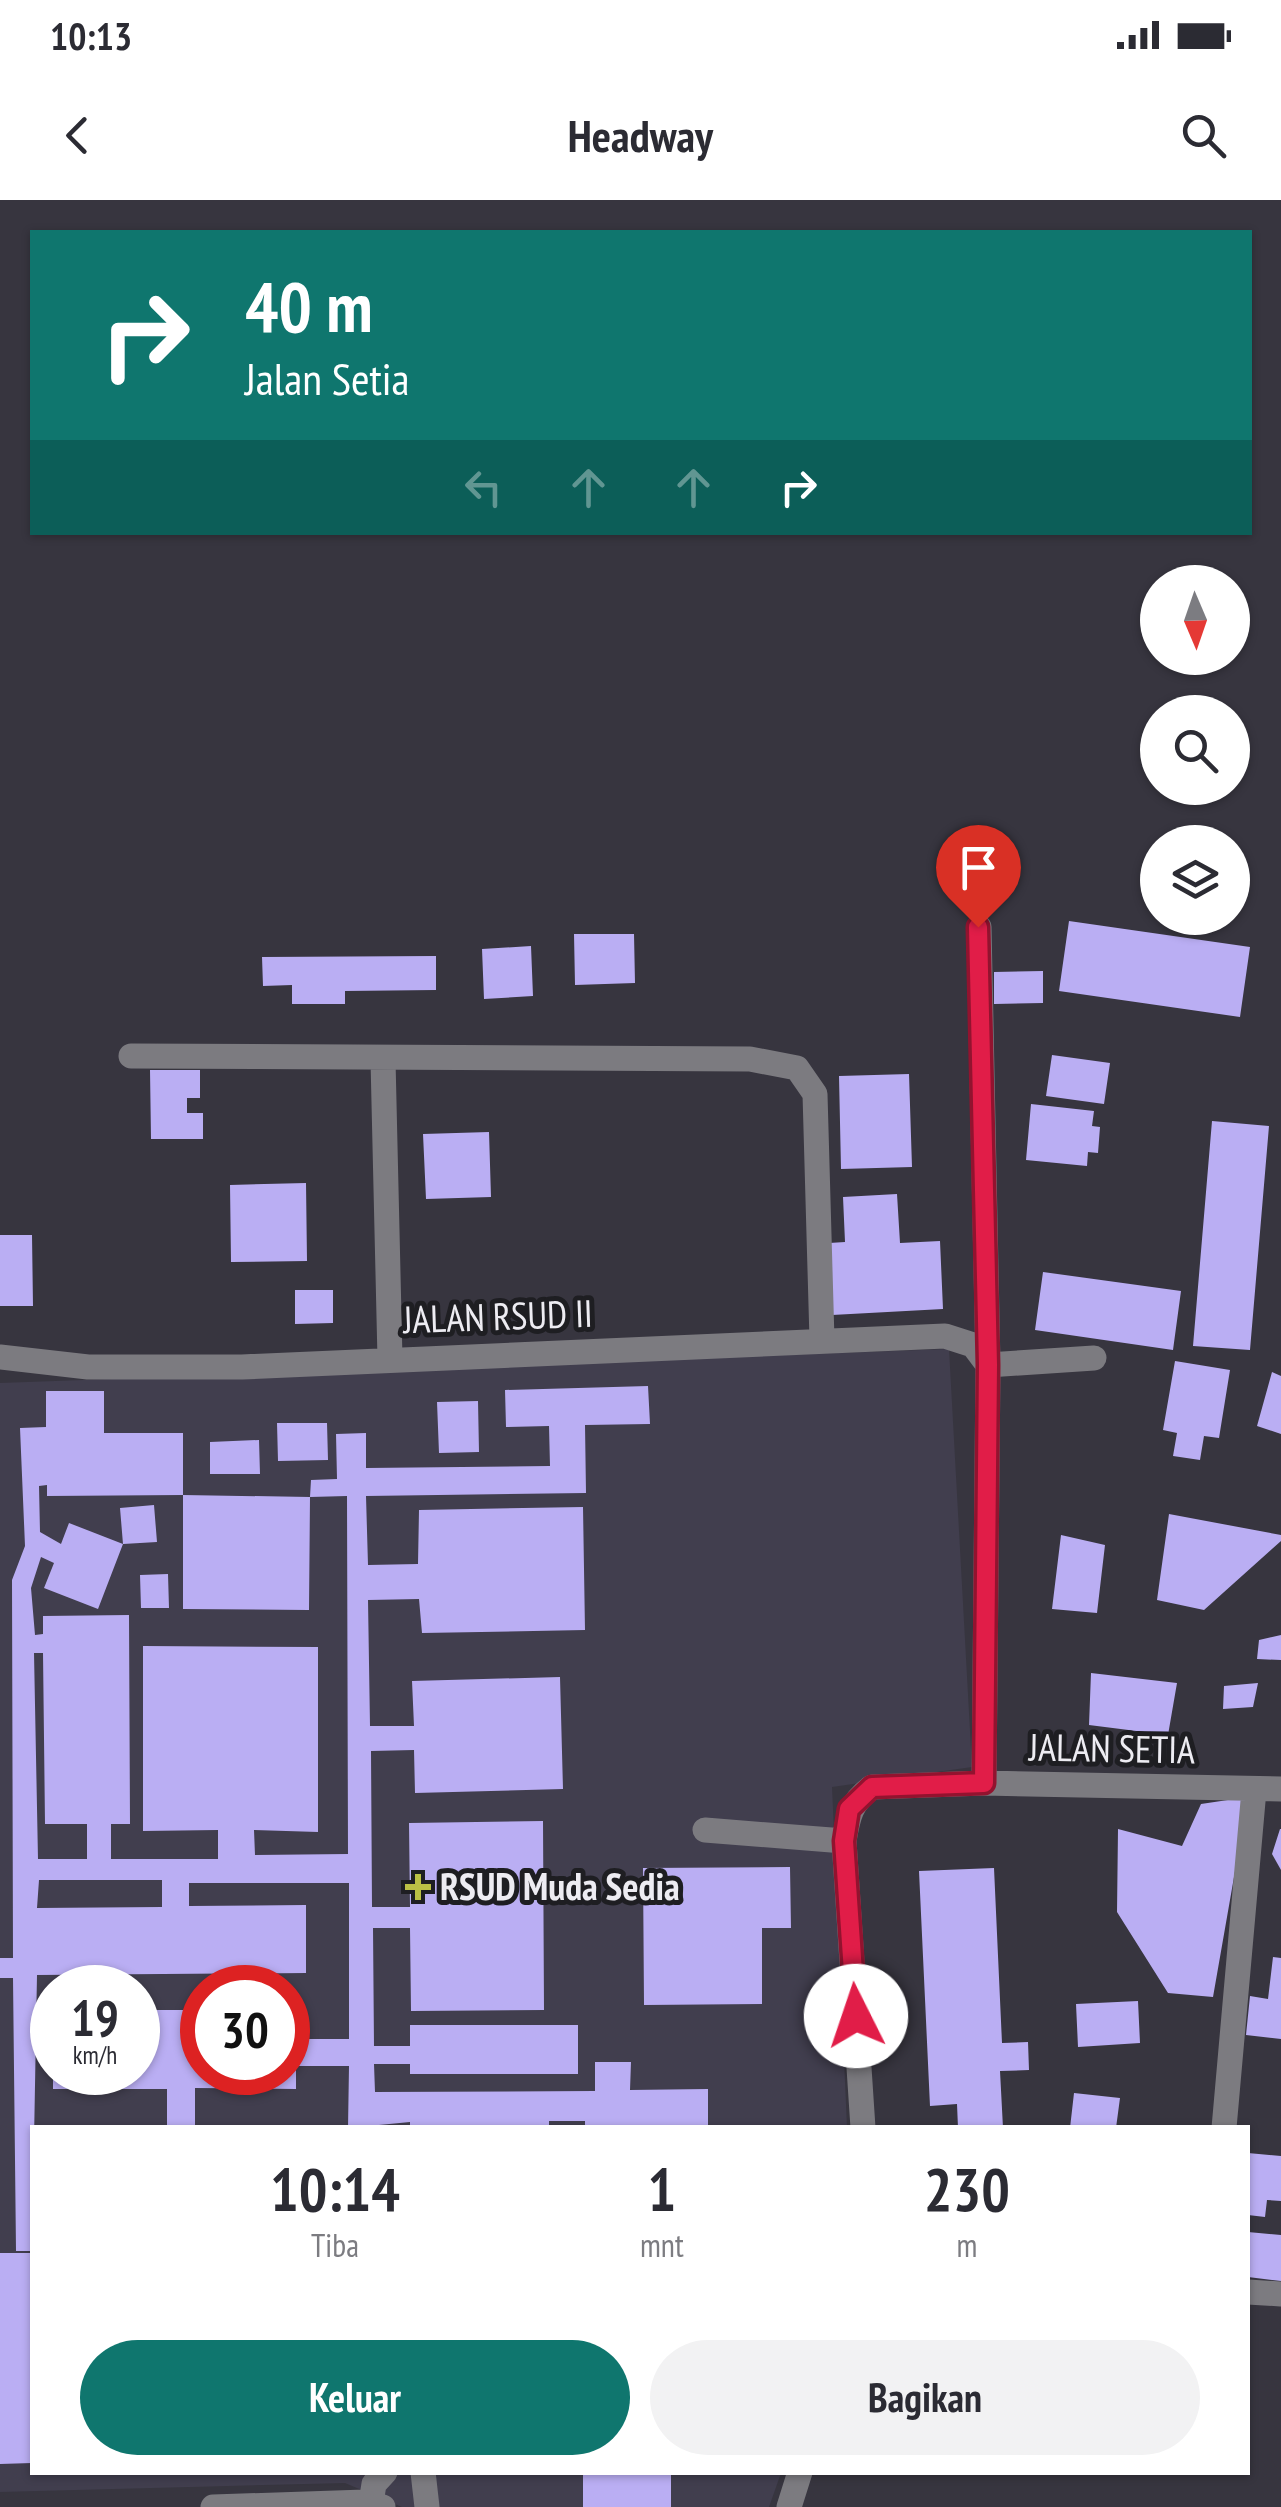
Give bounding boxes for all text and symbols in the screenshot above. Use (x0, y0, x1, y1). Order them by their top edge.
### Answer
text: 10:13 (50, 11, 132, 60)
text: Headway (568, 106, 713, 164)
icon: back (50, 108, 105, 163)
icon: search (1176, 108, 1231, 163)
text: 40 m (245, 261, 373, 351)
icon: right (80, 270, 210, 400)
text: Jalan Setia (245, 349, 410, 407)
icon: left (456, 460, 511, 515)
icon: ahead (561, 460, 616, 515)
icon: ahead (666, 460, 721, 515)
icon: right (771, 460, 826, 515)
north arrow (1140, 565, 1250, 675)
map controls (1140, 565, 1250, 935)
button: search (1140, 695, 1250, 805)
pin (936, 825, 1021, 928)
button: layers (1140, 825, 1250, 935)
icon: arrive (951, 840, 1006, 895)
street label: JALAN RSUD II (401, 1288, 594, 1343)
street label: JALAN SETIA (1028, 1722, 1195, 1773)
place label: RSUD Muda Sedia (440, 1861, 680, 1910)
marker: RSUD Muda Sedia (405, 1874, 431, 1900)
position arrow (804, 1964, 908, 2068)
speed limit sign: 30 (180, 1965, 310, 2095)
text: 19 (71, 1985, 119, 2050)
text: km/h (73, 2039, 117, 2071)
text: 10:14 (270, 2150, 400, 2228)
text: 1 (648, 2150, 676, 2228)
text: 230 (924, 2150, 1010, 2228)
text: Tiba (311, 2224, 359, 2266)
text: mnt (640, 2224, 684, 2266)
text: m (956, 2224, 977, 2266)
button: Keluar (80, 2340, 630, 2455)
button: Bagikan (650, 2340, 1200, 2455)

